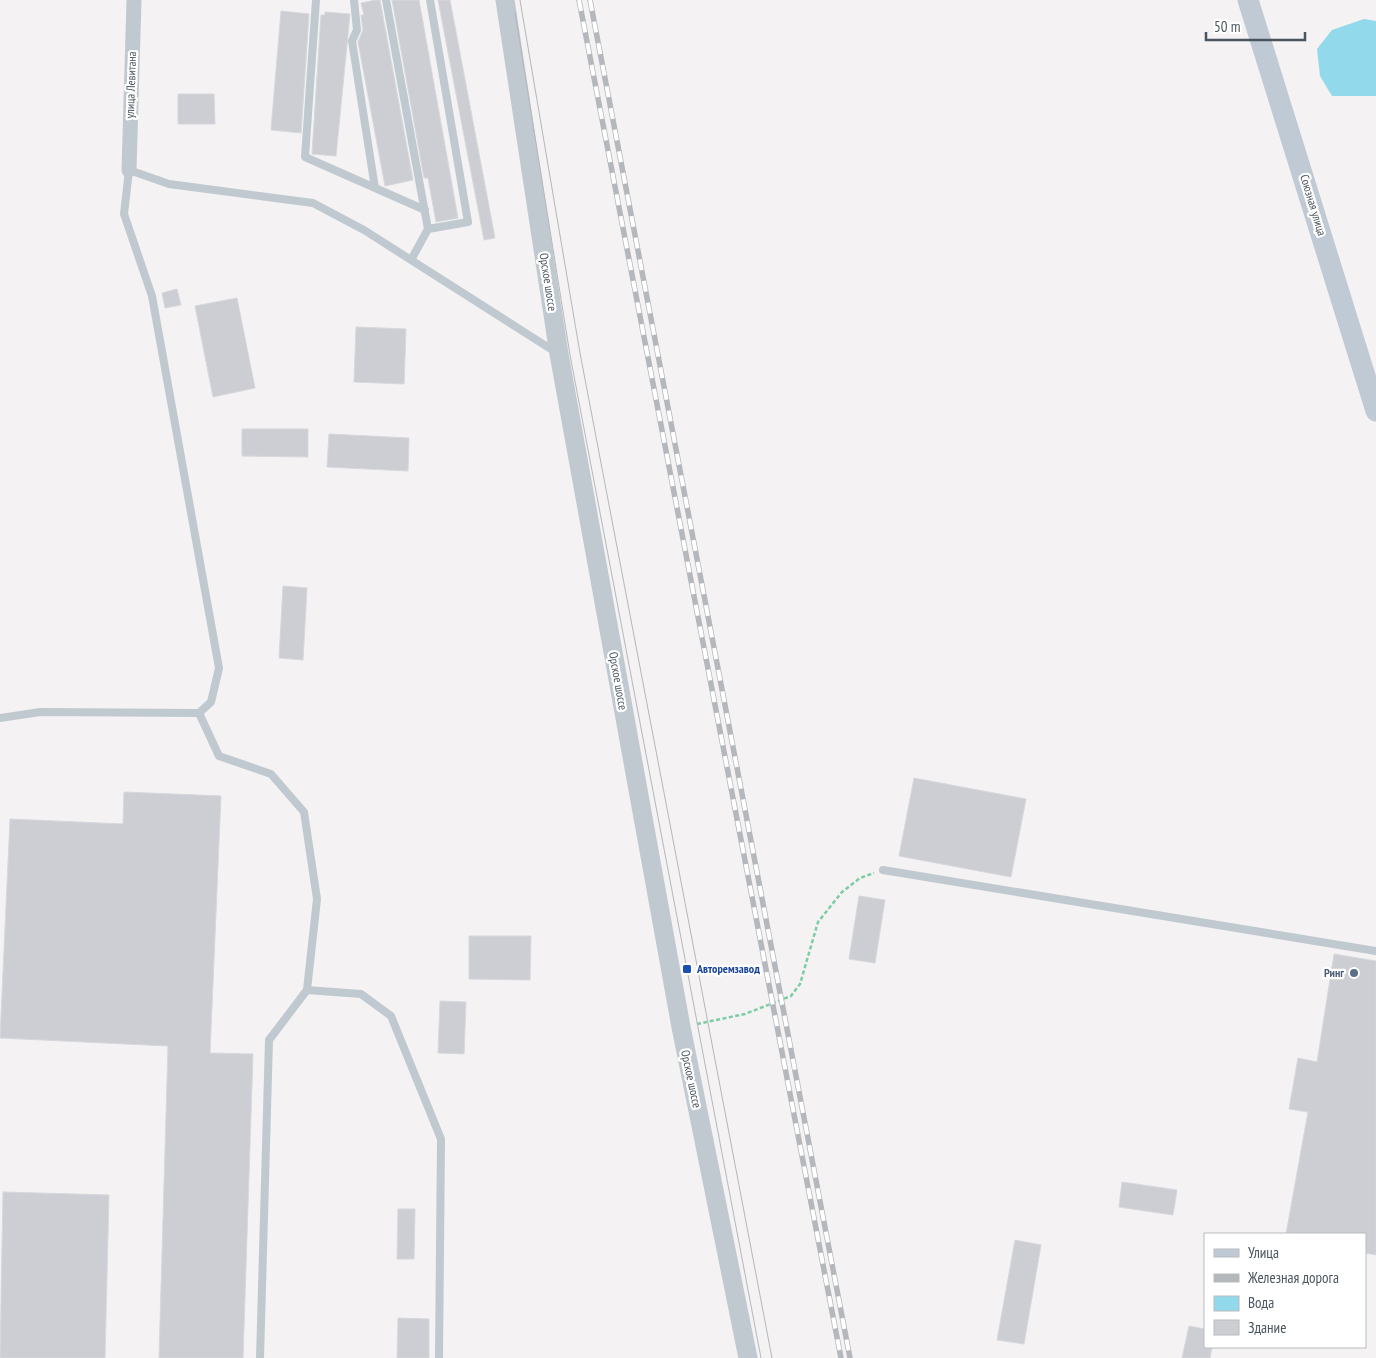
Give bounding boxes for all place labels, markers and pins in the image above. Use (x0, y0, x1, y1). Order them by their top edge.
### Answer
place label: Авторемзавод (696, 961, 760, 976)
marker: Авторемзавод (681, 963, 693, 975)
place label: Ринг (1324, 965, 1344, 980)
marker: Ринг (1348, 967, 1360, 979)

